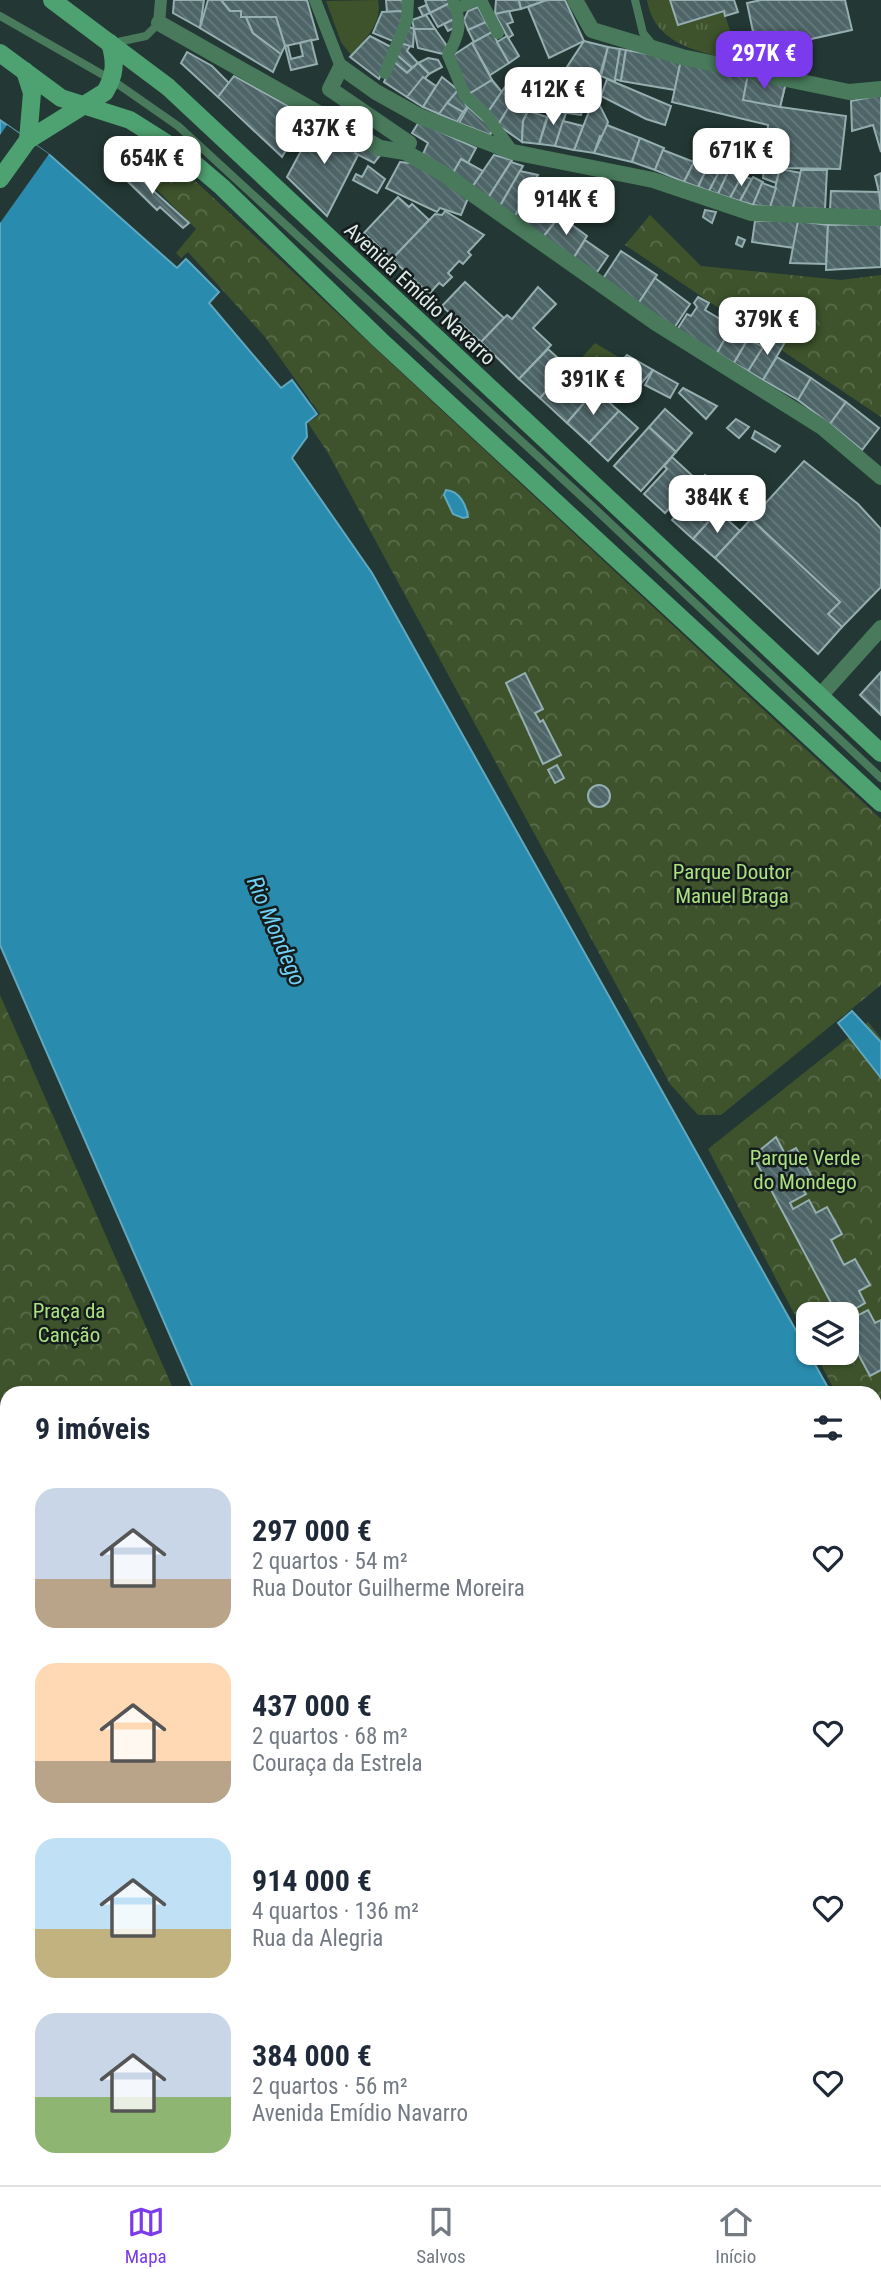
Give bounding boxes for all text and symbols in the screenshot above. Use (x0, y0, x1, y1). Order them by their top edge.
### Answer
pin: 297K € (707, 32, 821, 91)
text: 297K € (732, 40, 796, 67)
pin: 412K € (496, 68, 610, 127)
text: 412K € (521, 76, 585, 103)
pin: 437K € (267, 106, 381, 166)
text: 437K € (292, 115, 356, 142)
pin: 671K € (684, 128, 798, 188)
pin: 654K € (95, 136, 209, 196)
text: 671K € (709, 137, 773, 164)
text: 654K € (120, 145, 184, 172)
pin: 914K € (509, 177, 623, 237)
text: 914K € (534, 186, 598, 213)
street label: Avenida Emídio Navarro (340, 218, 500, 370)
pin: 379K € (710, 298, 824, 357)
text: 379K € (735, 306, 799, 333)
pin: 391K € (536, 358, 650, 417)
text: 391K € (561, 366, 625, 393)
pin: 384K € (660, 476, 774, 535)
text: 384K € (685, 484, 749, 511)
park label: Parque Doutor Manuel Braga (673, 860, 791, 908)
water label: Rio Mondego (241, 872, 311, 990)
park label: Parque Verde do Mondego (750, 1146, 861, 1194)
park label: Praça da Canção (33, 1299, 105, 1347)
map controls (796, 1302, 859, 1365)
button: layers (796, 1302, 859, 1365)
icon: filters (809, 1409, 847, 1447)
text: 9 imóveis (35, 1411, 150, 1446)
text: 297 000 € (252, 1513, 372, 1548)
icon: home (91, 1516, 175, 1600)
icon: heart (809, 1539, 847, 1577)
text: 2 quartos · 54 m² (252, 1548, 408, 1575)
text: Rua Doutor Guilherme Moreira (252, 1575, 525, 1602)
text: 437 000 € (252, 1688, 372, 1723)
icon: home (91, 1691, 175, 1775)
icon: heart (809, 1714, 847, 1752)
text: 2 quartos · 68 m² (252, 1723, 408, 1750)
text: Couraça da Estrela (252, 1750, 423, 1777)
text: 914 000 € (252, 1863, 372, 1898)
icon: home (91, 1866, 175, 1950)
icon: heart (809, 1889, 847, 1927)
text: 4 quartos · 136 m² (252, 1898, 419, 1925)
text: Rua da Alegria (252, 1925, 383, 1952)
text: 384 000 € (252, 2038, 372, 2073)
icon: home (91, 2041, 175, 2125)
icon: heart (809, 2064, 847, 2102)
text: 2 quartos · 56 m² (252, 2073, 408, 2100)
text: Avenida Emídio Navarro (252, 2100, 468, 2127)
tab: Mapa (125, 2203, 167, 2268)
tab: Salvos (416, 2203, 466, 2268)
tab: Início (715, 2203, 756, 2268)

